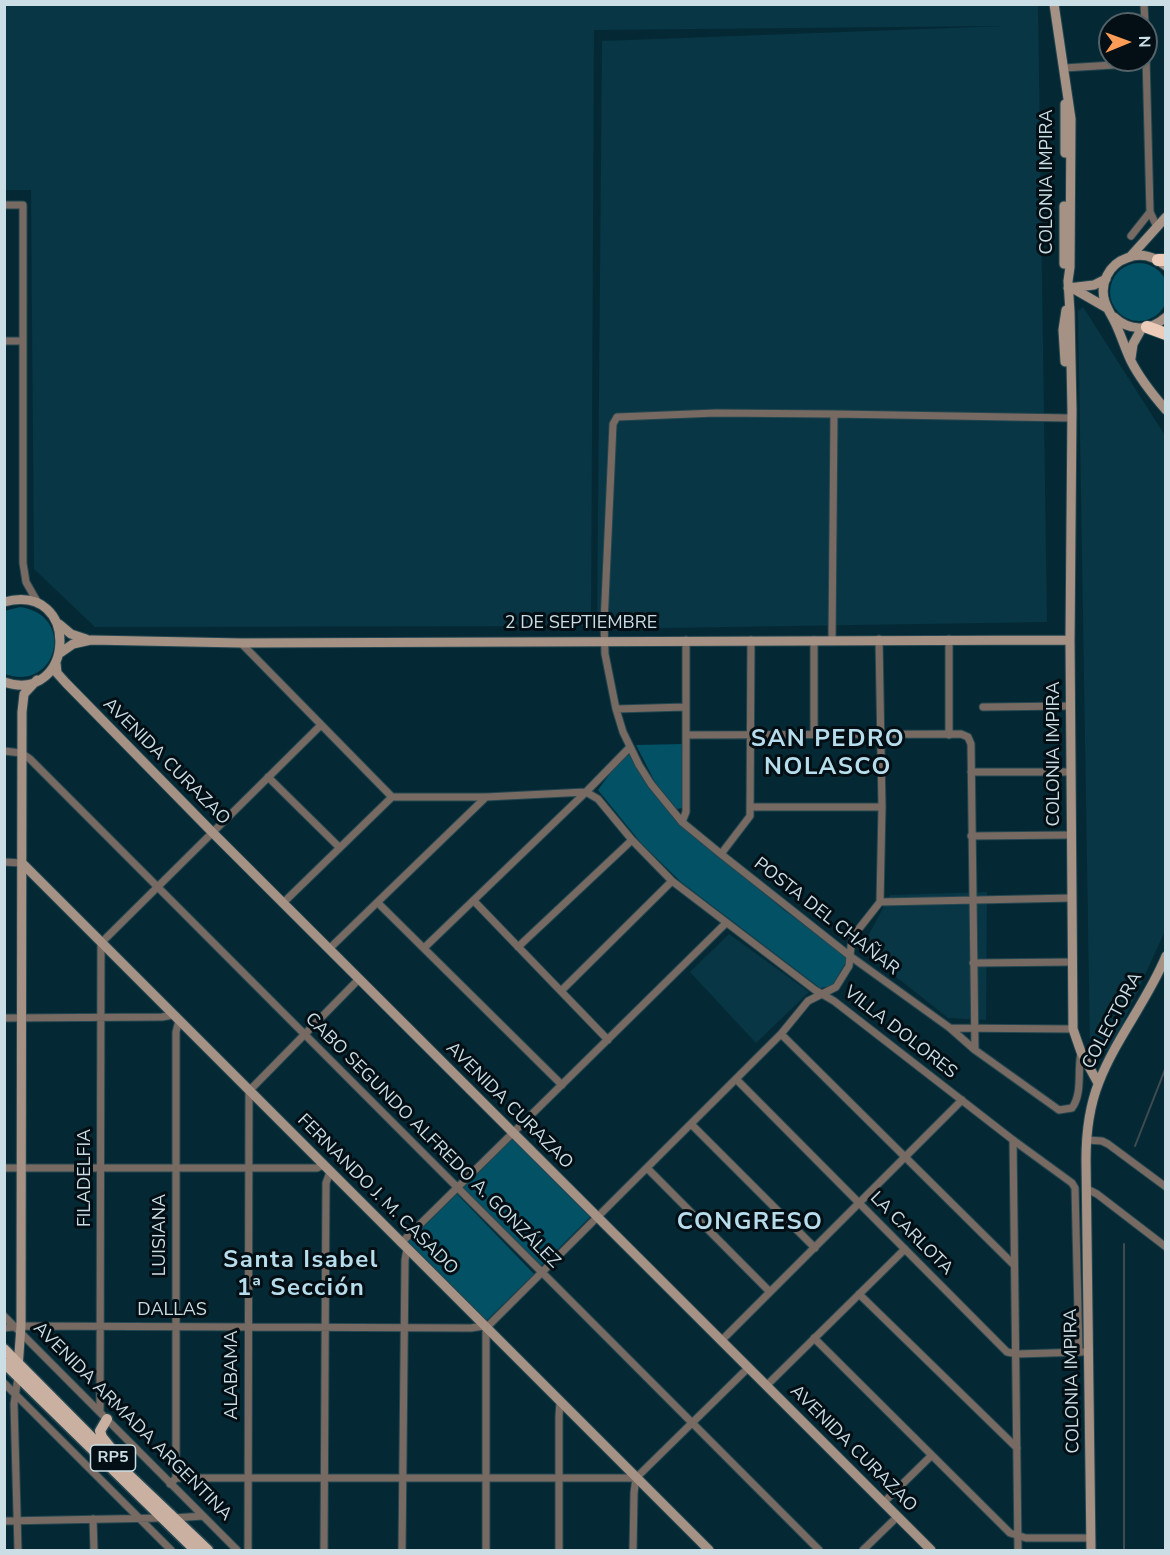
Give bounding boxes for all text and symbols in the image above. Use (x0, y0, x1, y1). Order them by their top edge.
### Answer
north arrow (1098, 12, 1158, 72)
text: N (1133, 36, 1155, 48)
street label: COLONIA IMPIRA (1037, 109, 1059, 255)
street label: 2 DE SEPTIEMBRE (505, 613, 657, 635)
street label: COLONIA IMPIRA (1044, 681, 1066, 827)
street label: AVENIDA CURAZAO (98, 694, 234, 830)
district label: SAN PEDRO NOLASCO (751, 726, 905, 782)
street label: POSTA DEL CHAÑAR (749, 853, 903, 981)
street label: COLECTORA (1078, 969, 1148, 1073)
street label: VILLA DOLORES (839, 982, 961, 1084)
street label: CABO SEGUNDO ALFREDO A. GONZÁLEZ (300, 1009, 564, 1273)
street label: AVENIDA CURAZAO (441, 1038, 577, 1174)
street label: FERNANDO J. M. CASADO (292, 1110, 462, 1280)
street label: FILADELFIA (75, 1129, 97, 1227)
street label: LA CARLOTA (865, 1188, 957, 1280)
street label: LUISIANA (150, 1194, 172, 1276)
district label: CONGRESO (677, 1209, 823, 1237)
district label: Santa Isabel 1ª Sección (223, 1247, 379, 1303)
street label: DALLAS (137, 1300, 207, 1322)
street label: COLONIA IMPIRA (1061, 1308, 1085, 1454)
street label: AVENIDA ARMADA ARGENTINA (28, 1318, 236, 1526)
street label: ALABAMA (222, 1330, 244, 1420)
street label: AVENIDA CURAZAO (785, 1381, 921, 1517)
road number: RP5 (90, 1445, 136, 1471)

